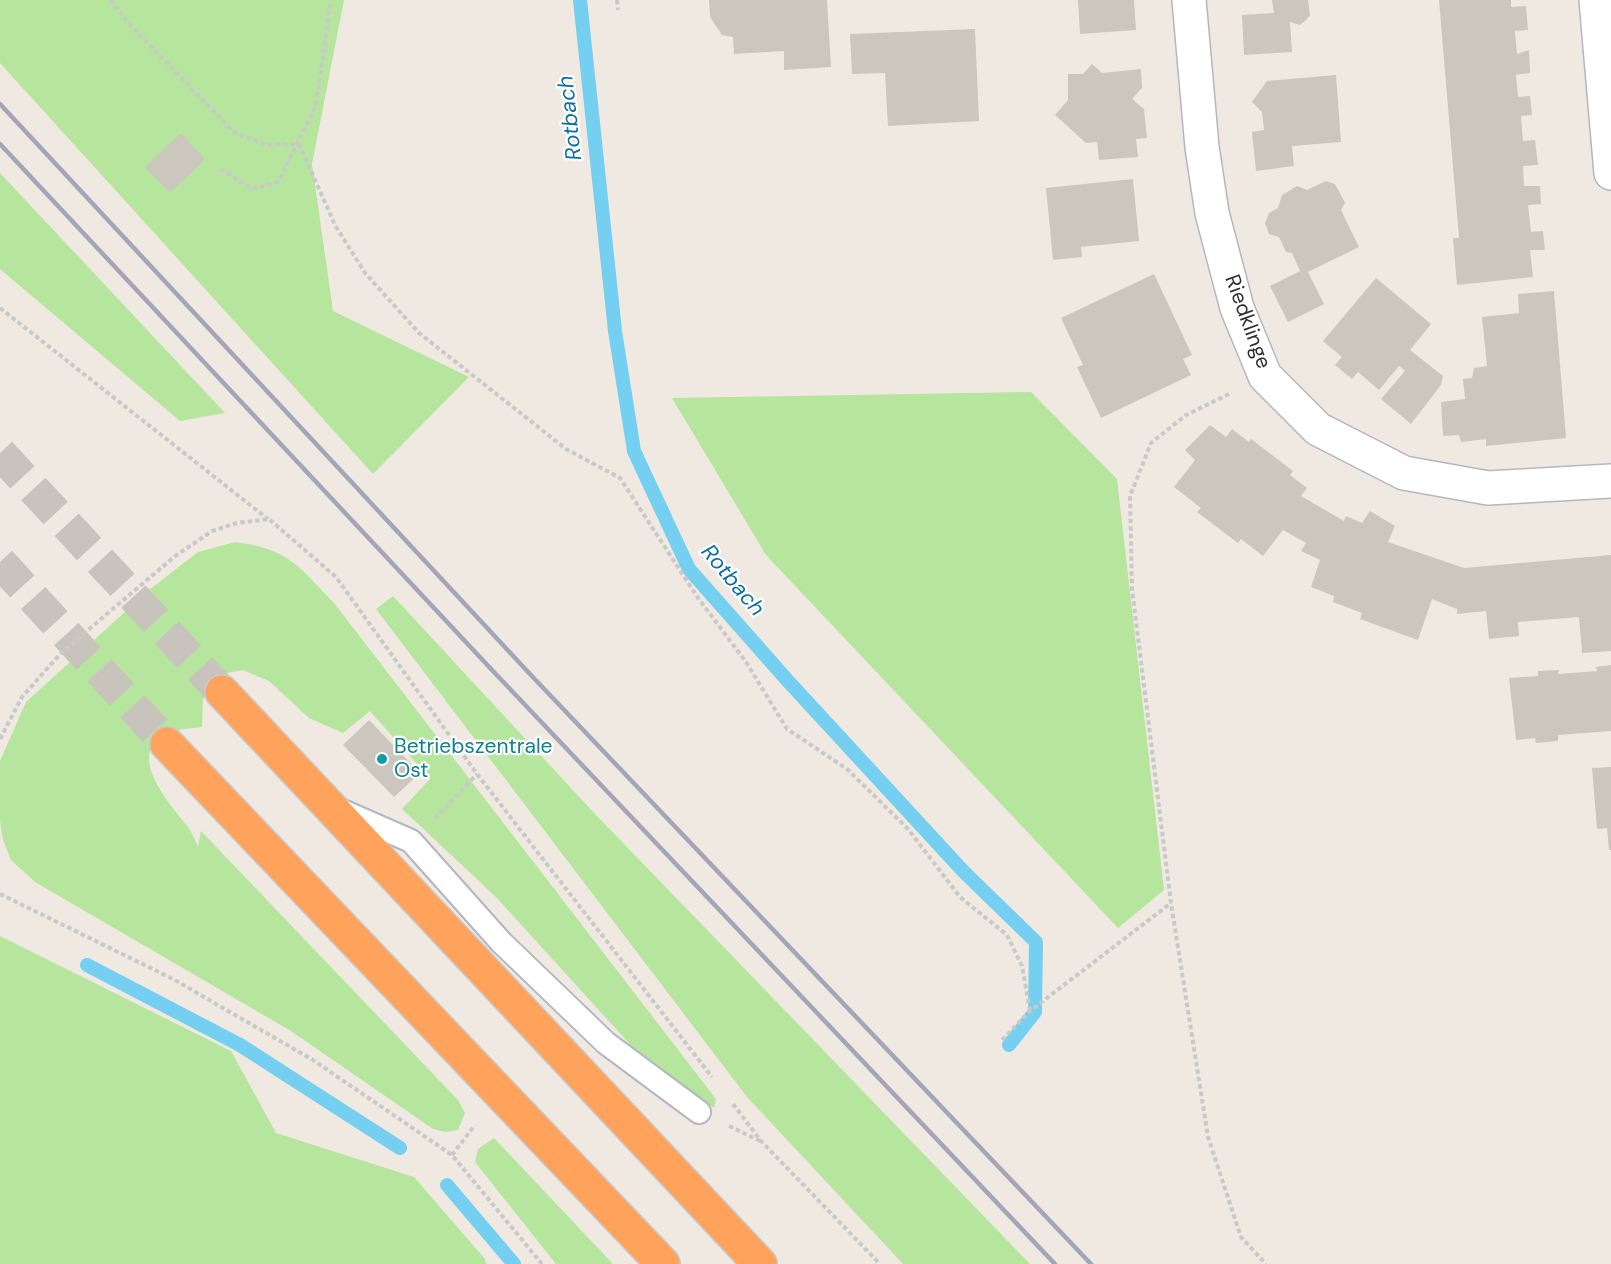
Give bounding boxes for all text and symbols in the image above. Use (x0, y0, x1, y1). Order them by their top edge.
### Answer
water label: Rotbach (553, 74, 589, 162)
street label: Riedklinge (1218, 272, 1276, 372)
water label: Rotbach (695, 540, 769, 622)
place label: Betriebszentrale Ost (394, 734, 553, 784)
marker: Betriebszentrale Ost (375, 752, 389, 766)

